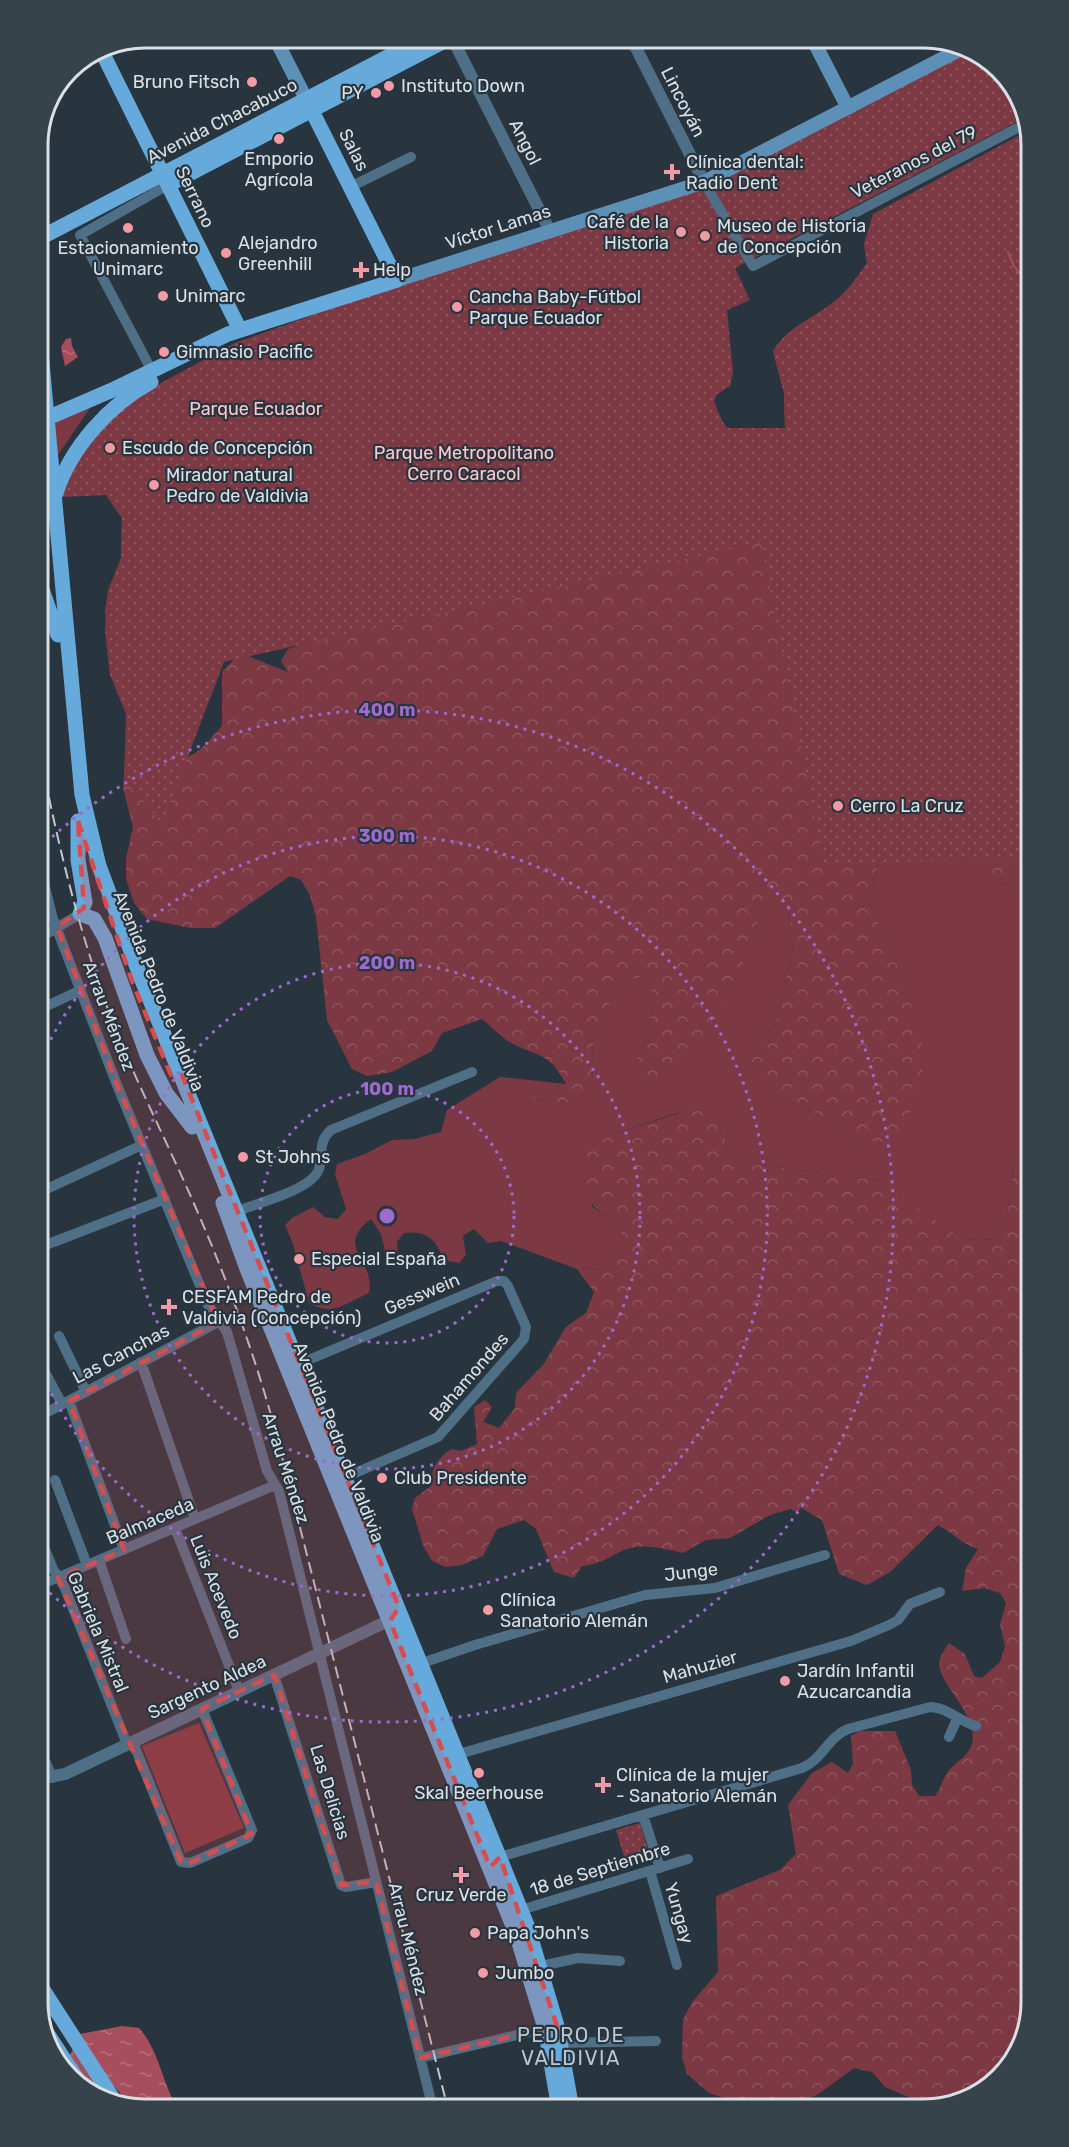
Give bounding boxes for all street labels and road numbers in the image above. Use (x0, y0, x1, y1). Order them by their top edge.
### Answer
street label: Lincoyán (656, 63, 710, 141)
street label: Avenida Chacabuco (143, 73, 301, 169)
street label: Angol (504, 115, 546, 169)
street label: Veteranos del 79 (847, 121, 981, 203)
street label: Salas (334, 125, 374, 175)
street label: Serrano (171, 163, 219, 231)
street label: Víctor Lamas (443, 200, 553, 254)
street label: Avenida Pedro de Valdivia (109, 888, 209, 1094)
street label: Arrau Méndez (78, 958, 140, 1074)
street label: Gesswein (381, 1268, 463, 1320)
street label: Las Canchas (69, 1319, 173, 1389)
street label: Bahamondes (425, 1328, 513, 1426)
street label: Avenida Pedro de Valdivia (289, 1339, 389, 1545)
street label: Arrau Méndez (258, 1409, 314, 1527)
street label: Balmaceda (103, 1493, 197, 1549)
street label: Luis Acevedo (185, 1532, 247, 1642)
street label: Junge (663, 1558, 719, 1586)
street label: Gabriela Mistral (63, 1568, 133, 1696)
street label: Mahuzier (660, 1646, 740, 1688)
street label: Sargento Aldea (144, 1650, 270, 1724)
street label: Las Delicias (305, 1742, 355, 1842)
street label: 18 de Septiembre (527, 1837, 673, 1901)
street label: Arrau Méndez (383, 1880, 433, 1998)
street label: Yungay (660, 1880, 698, 1946)

